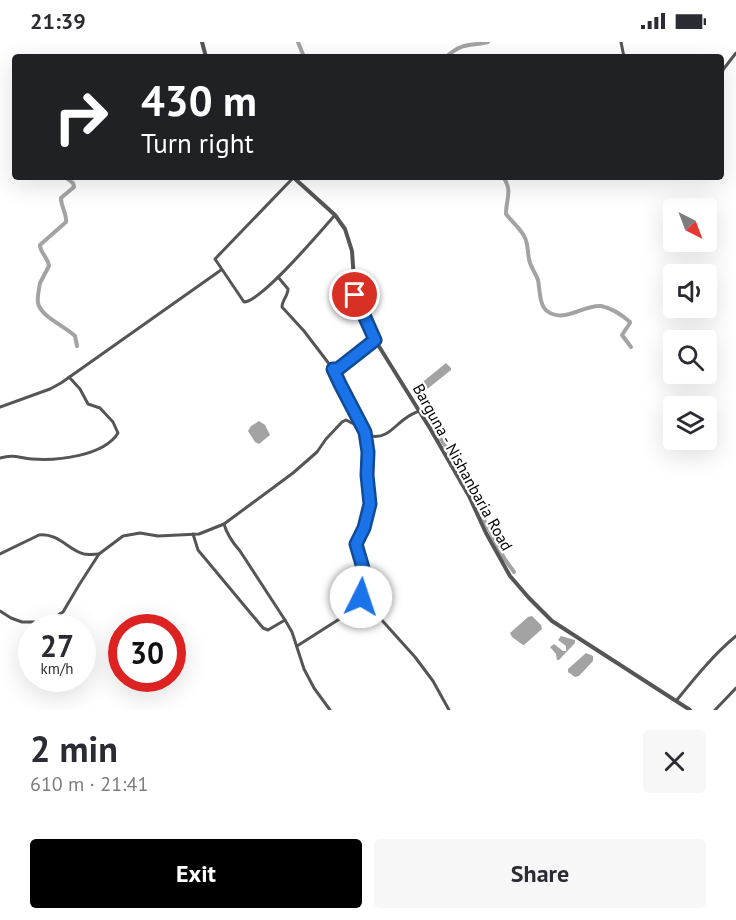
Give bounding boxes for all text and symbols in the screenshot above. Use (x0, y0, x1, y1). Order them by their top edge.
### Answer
text: 21:39 (30, 7, 86, 35)
text: 430 m (141, 73, 257, 128)
icon: right (42, 78, 120, 156)
text: Turn right (141, 126, 254, 160)
north arrow (663, 198, 717, 252)
map controls (663, 198, 717, 450)
button: sound (663, 264, 717, 318)
pin (329, 269, 380, 320)
icon: arrive (338, 278, 371, 311)
button: search (663, 330, 717, 384)
street label: Barguna - Nishanbaria Road (409, 380, 517, 554)
button: layers (663, 396, 717, 450)
position arrow (329, 565, 393, 629)
speed limit sign: 30 (108, 614, 186, 692)
text: 27 (40, 626, 74, 665)
text: km/h (41, 659, 73, 678)
text: 2 min (30, 725, 118, 772)
button: close (643, 730, 706, 793)
text: 610 m · 21:41 (30, 771, 148, 797)
button: Exit (30, 839, 362, 908)
button: Share (374, 839, 706, 908)

